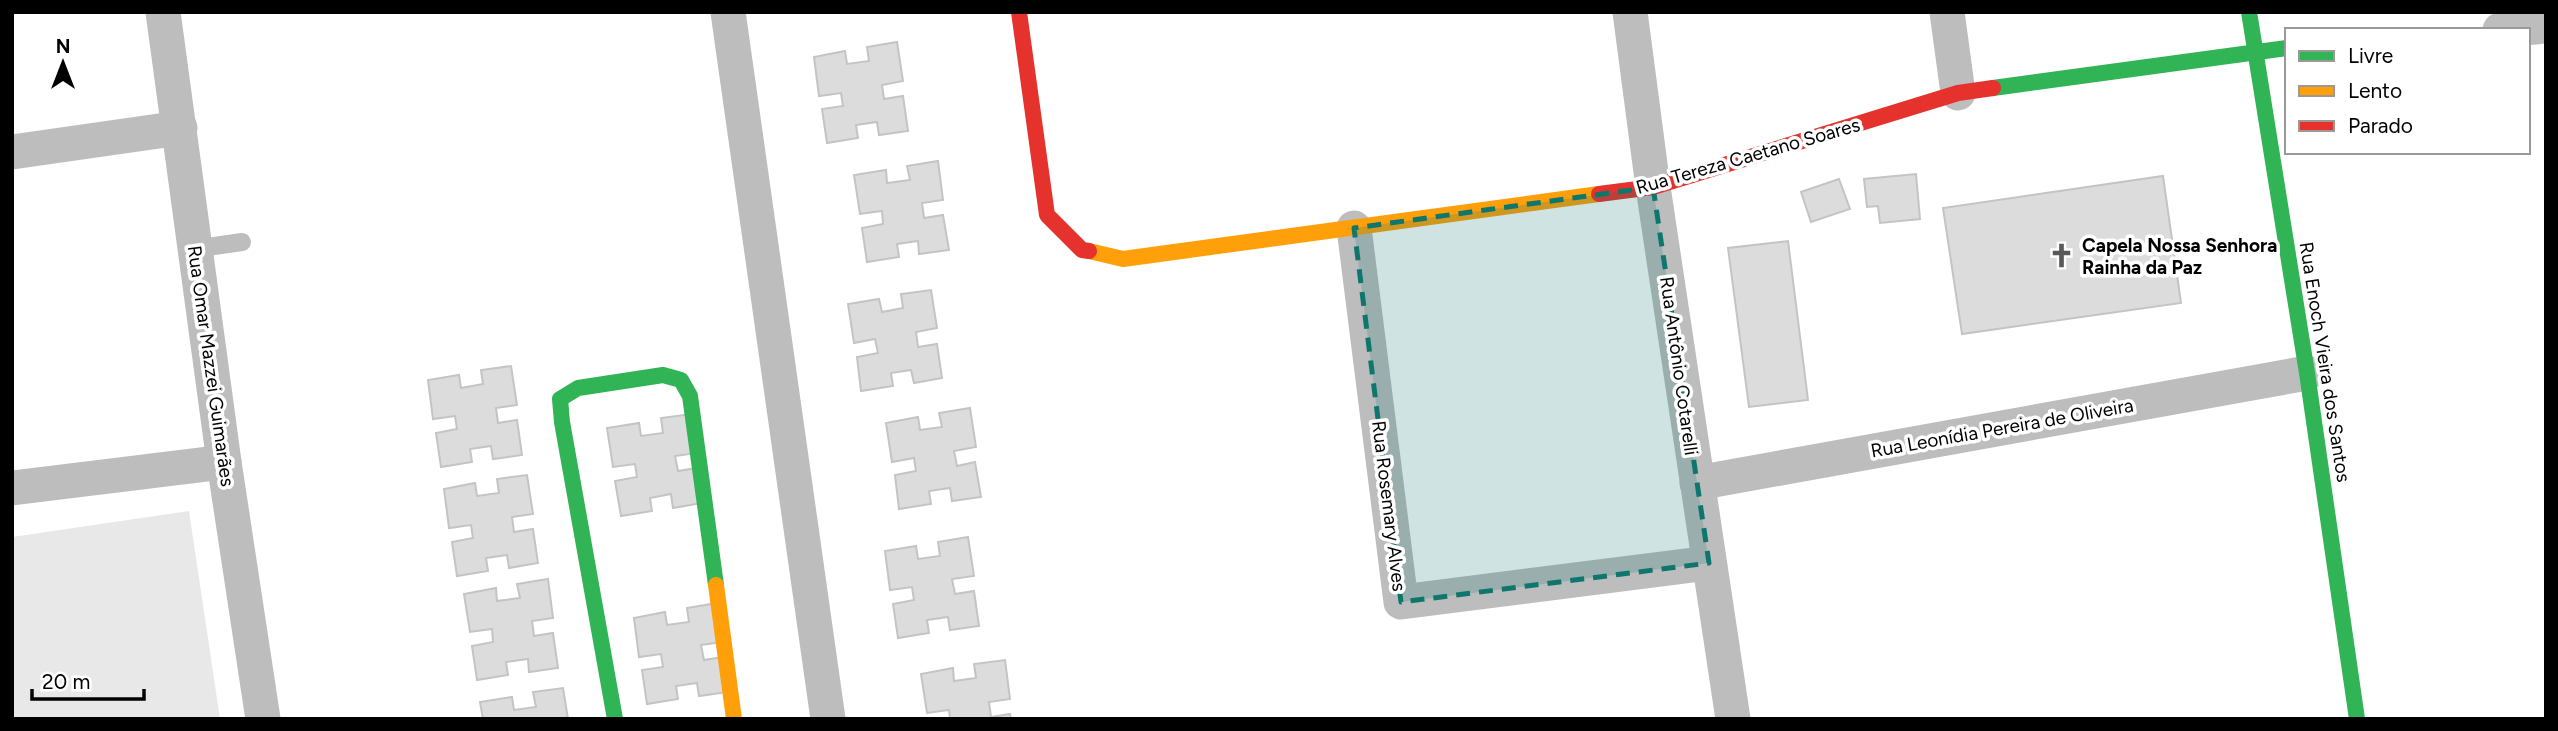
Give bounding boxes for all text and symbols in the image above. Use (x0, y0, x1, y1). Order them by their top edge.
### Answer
north arrow (28, 28, 98, 98)
legend (2285, 28, 2530, 154)
text: N (56, 35, 70, 58)
text: Livre (2348, 43, 2393, 68)
text: Lento (2348, 78, 2402, 103)
street label: Rua Tereza Caetano Soares (1633, 113, 1863, 199)
text: Parado (2348, 113, 2413, 138)
place label: Capela Nossa Senhora Rainha da Paz (2082, 234, 2277, 279)
street label: Rua Enoch Vieira dos Santos (2295, 240, 2355, 484)
church icon: Capela Nossa Senhora Rainha da Paz (2048, 242, 2076, 270)
street label: Rua Omar Mazzei Guimarães (183, 244, 239, 488)
street label: Rua Antônio Cotarelli (1655, 275, 1703, 457)
street label: Rua Leonídia Pereira de Oliveira (1869, 394, 2135, 462)
street label: Rua Rosemary Alves (1367, 419, 1411, 593)
scale bar (32, 658, 144, 702)
text: 20 m (42, 669, 90, 694)

